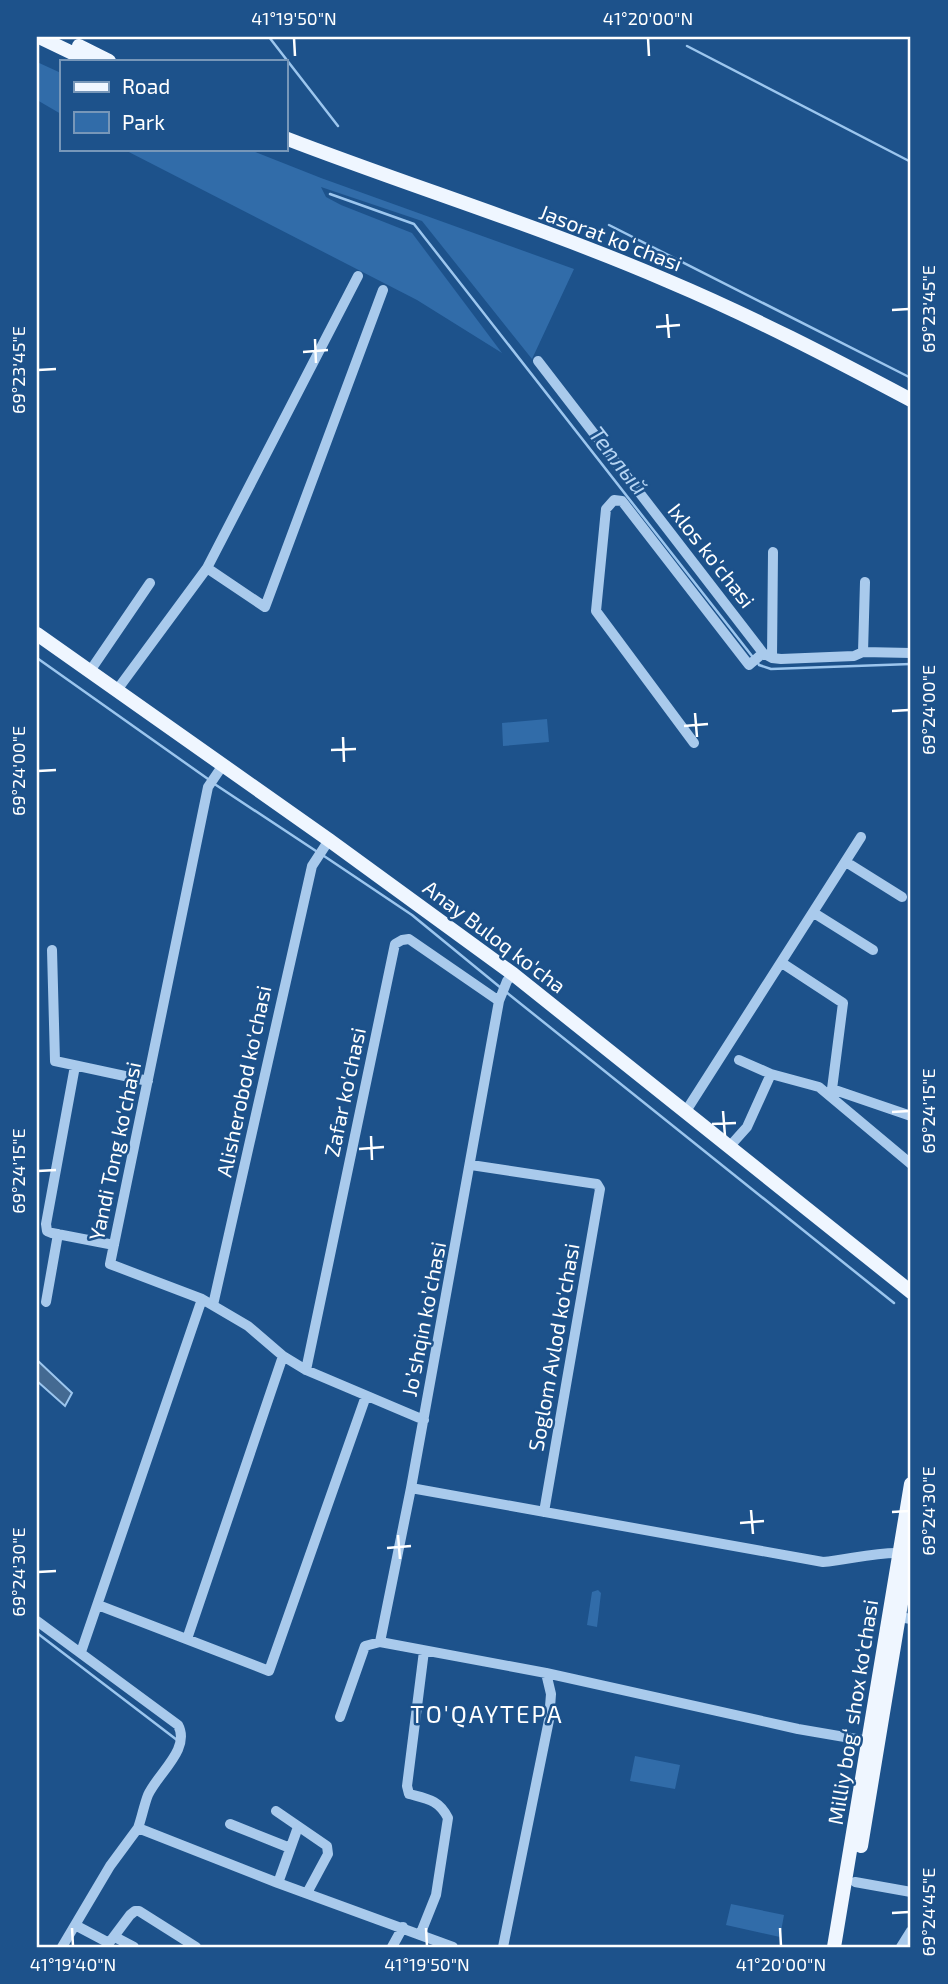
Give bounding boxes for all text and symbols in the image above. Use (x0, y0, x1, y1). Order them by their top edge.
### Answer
text: 41°19'50"N (251, 7, 337, 29)
text: 41°20'00"N (603, 7, 693, 29)
legend (60, 60, 287, 150)
text: Road (122, 73, 170, 98)
text: Park (122, 109, 165, 134)
street label: Jasorat koʻchasi (536, 198, 686, 276)
text: 69°23'45"E (917, 265, 939, 353)
text: 69°23'45"E (7, 326, 29, 414)
water label: Теплый (584, 420, 654, 500)
street label: Ixlos ko'chasi (663, 498, 761, 612)
text: 69°24'00"E (917, 665, 939, 755)
text: 69°24'00"E (7, 726, 29, 816)
street label: Anay Buloq ko'cha (419, 874, 571, 998)
street label: Alisherobod ko'chasi (210, 983, 276, 1179)
street label: Zafar ko'chasi (318, 1025, 370, 1159)
street label: Yandi Tong ko'chasi (83, 1059, 145, 1243)
text: 69°24'15"E (917, 1068, 939, 1154)
text: 69°24'15"E (7, 1128, 29, 1214)
street label: Joʼshqin koʼchasi (396, 1239, 450, 1399)
street label: Soglom Avlod ko'chasi (522, 1241, 584, 1453)
text: 69°24'30"E (917, 1466, 939, 1556)
text: 69°24'30"E (7, 1527, 29, 1617)
street label: Milliy bog‘ shox ko‘chasi (822, 1598, 882, 1826)
district label: TO'QAYTEPA (410, 1699, 564, 1728)
text: 69°24'45"E (917, 1868, 939, 1956)
text: 41°19'40"N (30, 1953, 116, 1975)
text: 41°19'50"N (384, 1953, 470, 1975)
text: 41°20'00"N (736, 1953, 826, 1975)

